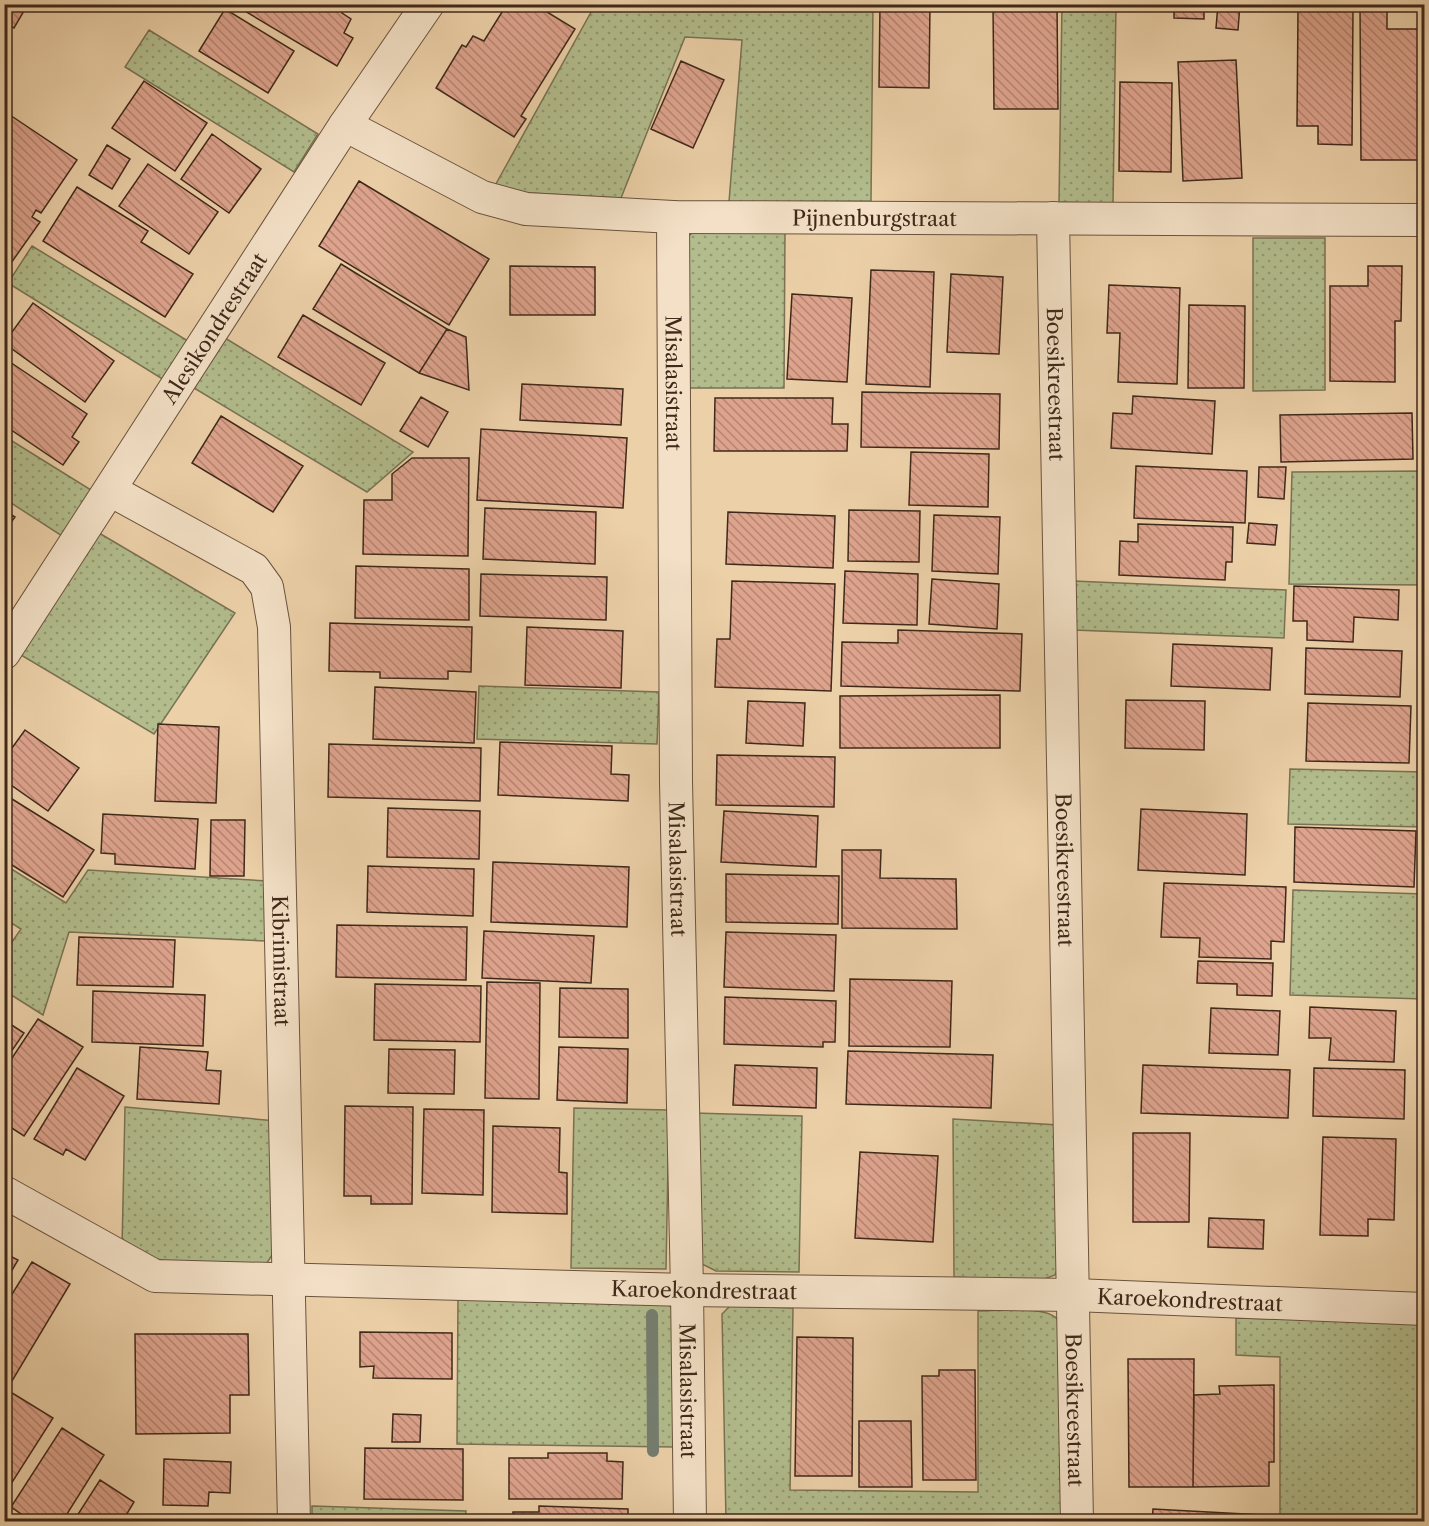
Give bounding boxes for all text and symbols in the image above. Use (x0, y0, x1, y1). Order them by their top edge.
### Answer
street label: Pijnenburgstraat (792, 205, 957, 231)
street label: Alesikondrestraat (156, 247, 272, 409)
street label: Boesikreestraat (1042, 307, 1070, 462)
street label: Misalasistraat (661, 315, 687, 451)
street label: Boesikreestraat (1051, 793, 1079, 948)
street label: Misalasistraat (664, 801, 692, 938)
street label: Kibrimistraat (267, 895, 295, 1027)
street label: Karoekondrestraat (611, 1276, 798, 1304)
street label: Karoekondrestraat (1096, 1283, 1284, 1316)
street label: Misalasistraat (675, 1323, 702, 1459)
street label: Boesikreestraat (1061, 1333, 1089, 1488)

